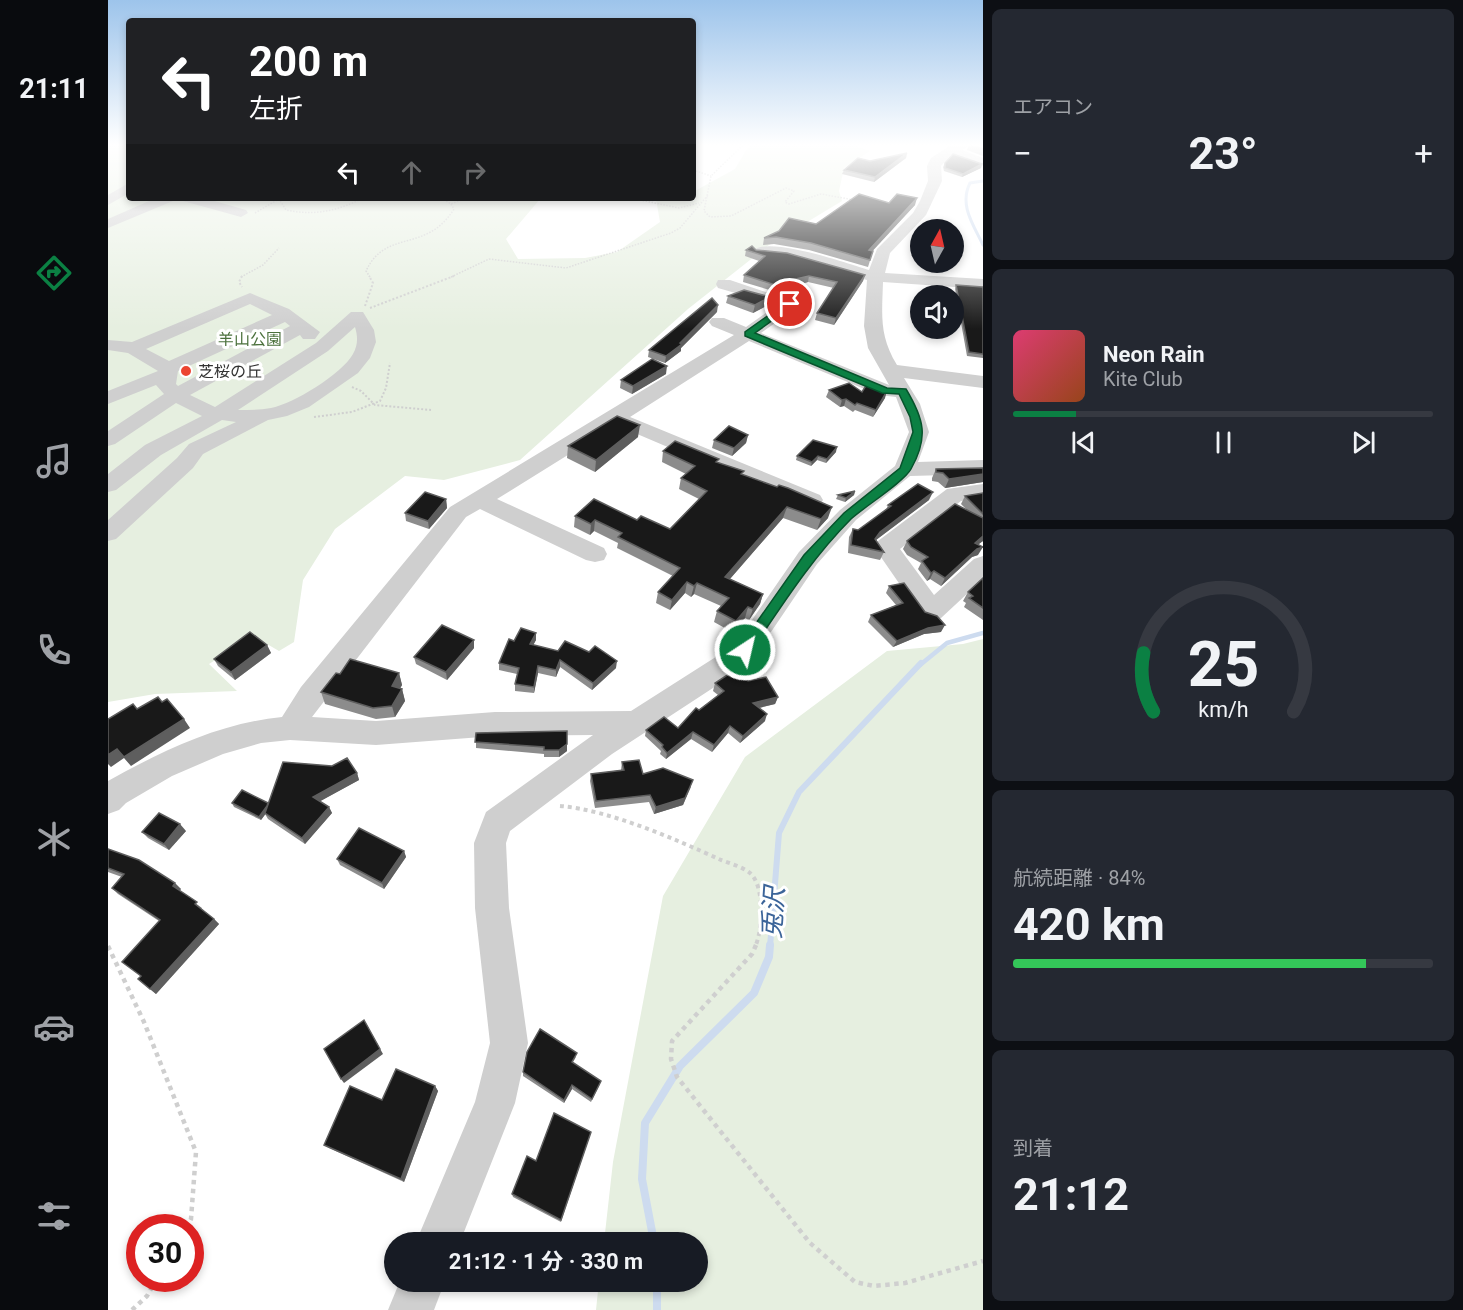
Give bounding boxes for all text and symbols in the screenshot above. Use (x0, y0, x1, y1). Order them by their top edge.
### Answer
text: 200 m (249, 37, 368, 86)
icon: left (150, 42, 228, 120)
text: 21:11 (19, 73, 89, 105)
text: 左折 (249, 93, 303, 125)
text: エアコン (1013, 95, 1093, 119)
text: 23° (1188, 127, 1258, 180)
text: − (1013, 134, 1032, 173)
text: + (1414, 134, 1433, 173)
icon: left (332, 156, 365, 189)
icon: ahead (395, 156, 428, 189)
icon: right (458, 156, 491, 189)
north arrow (910, 219, 964, 273)
map controls (910, 219, 964, 339)
icon: directions (33, 252, 75, 294)
pin (764, 278, 815, 329)
button: sound (910, 285, 964, 339)
icon: arrive (773, 287, 806, 320)
park label: 羊山公園 (218, 330, 282, 349)
text: Neon Rain (1103, 342, 1205, 367)
place label: 芝桜の丘 (198, 362, 262, 381)
marker: 芝桜の丘 (179, 364, 193, 378)
text: Kite Club (1103, 367, 1183, 391)
icon: previous (1067, 426, 1100, 459)
icon: pause (1207, 426, 1240, 459)
icon: next (1347, 426, 1380, 459)
icon: music (33, 440, 75, 482)
position arrow (713, 618, 777, 682)
text: 25 (1187, 628, 1259, 701)
icon: phone (33, 629, 75, 671)
text: km/h (1198, 697, 1248, 722)
icon: climate (33, 818, 75, 860)
text: 航続距離 · 84% (1013, 866, 1145, 890)
water label: 兎沢 (756, 883, 790, 940)
text: 420 km (1013, 898, 1165, 951)
icon: car (33, 1006, 75, 1048)
text: 到着 (1013, 1136, 1053, 1160)
text: 21:12 (1013, 1168, 1129, 1221)
icon: filters (33, 1195, 75, 1237)
speed limit sign: 30 (126, 1214, 204, 1292)
text: 21:12 · 1 分 · 330 m (449, 1249, 643, 1274)

